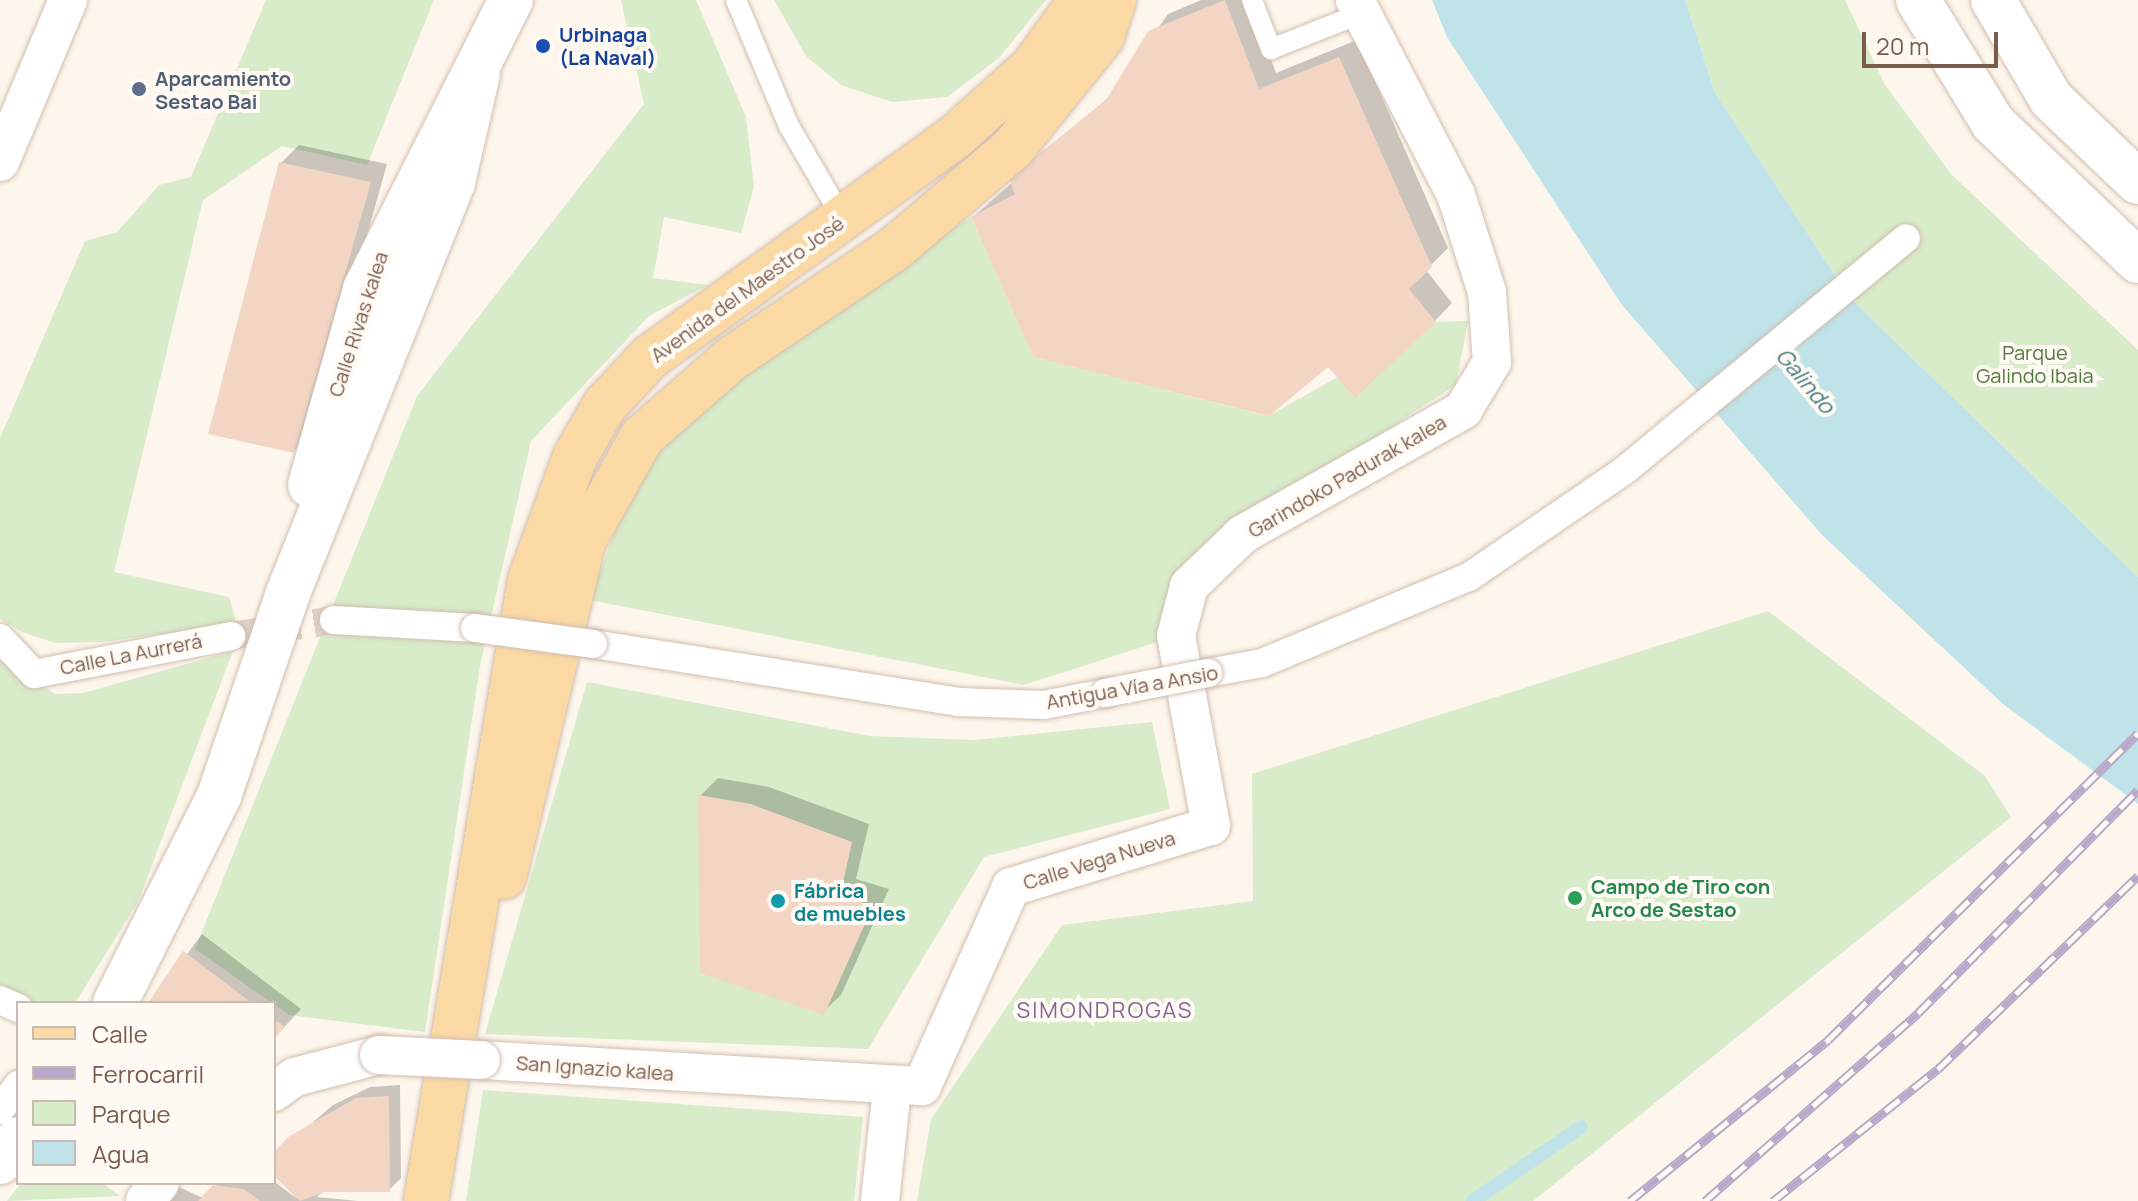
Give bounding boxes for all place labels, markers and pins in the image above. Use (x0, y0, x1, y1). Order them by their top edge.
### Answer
place label: Urbinaga (La Naval) (559, 22, 656, 69)
marker: Urbinaga (La Naval) (534, 37, 552, 55)
place label: Aparcamiento Sestao Bai (155, 66, 291, 113)
marker: Aparcamiento Sestao Bai (130, 80, 148, 98)
place label: Campo de Tiro con Arco de Sestao (1591, 874, 1770, 921)
place label: Fábrica de muebles (794, 878, 906, 925)
marker: Campo de Tiro con Arco de Sestao (1566, 889, 1584, 907)
marker: Fábrica de muebles (769, 892, 787, 910)

